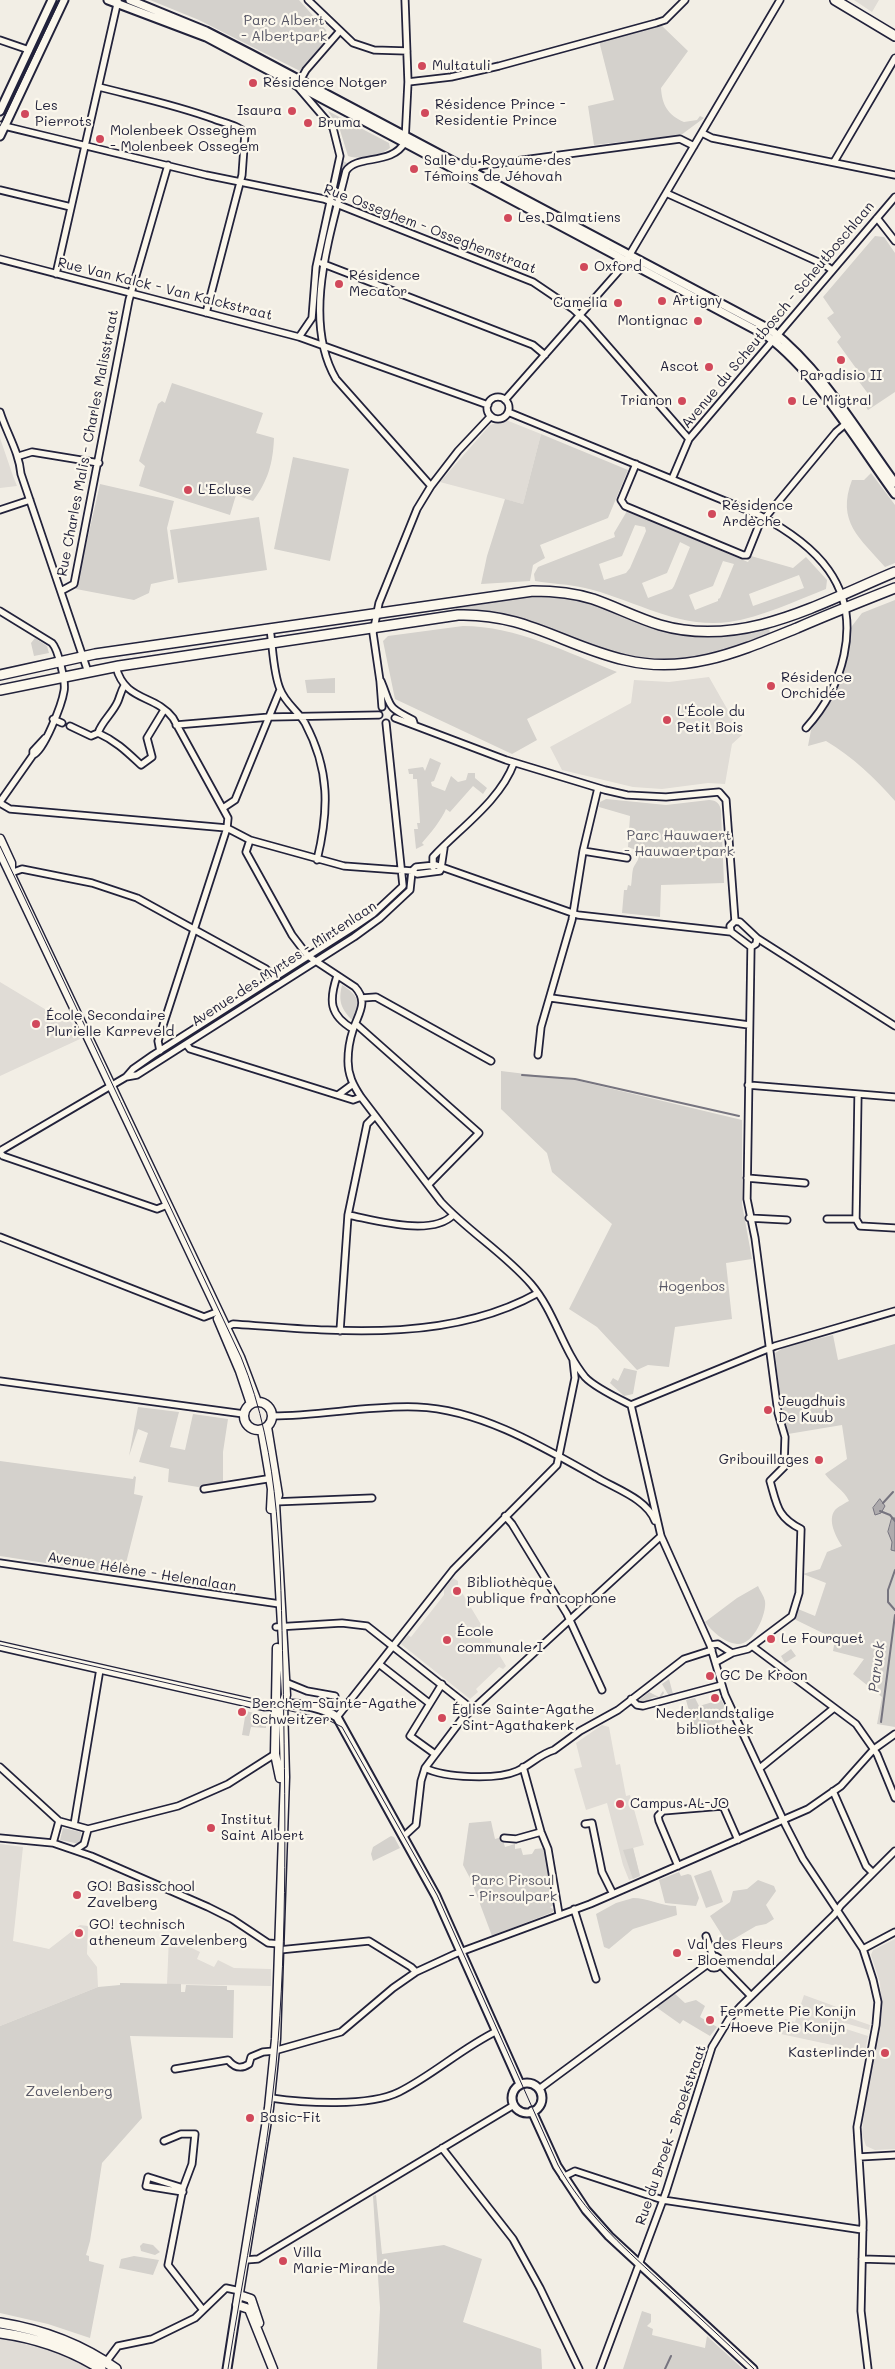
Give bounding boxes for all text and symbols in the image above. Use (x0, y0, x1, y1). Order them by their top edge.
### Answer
park label: Parc Albert - Albertpark (241, 13, 327, 46)
place label: Multatuli (432, 58, 491, 74)
marker: Multatuli (416, 60, 428, 72)
place label: Résidence Notger (263, 75, 387, 91)
marker: Résidence Notger (247, 77, 259, 89)
place label: Résidence Prince - Residentie Prince (435, 97, 566, 130)
place label: Les Pierrots (35, 98, 92, 130)
place label: Isaura (237, 103, 282, 119)
marker: Isaura (286, 105, 298, 117)
marker: Résidence Prince - Residentie Prince (419, 107, 431, 119)
marker: Les Pierrots (19, 108, 31, 120)
place label: Bruma (318, 115, 361, 131)
marker: Bruma (302, 117, 314, 129)
place label: Molenbeek Osseghem - Molenbeek Ossegem (110, 123, 259, 156)
marker: Molenbeek Osseghem - Molenbeek Ossegem (94, 133, 106, 145)
place label: Salle du Royaume des Témoins de Jéhovah (424, 153, 571, 186)
marker: Salle du Royaume des Témoins de Jéhovah (408, 163, 420, 175)
street label: Rue Osseghem - Osseghemstraat (321, 181, 539, 277)
street label: Avenue du Scheutbosch - Scheutboschlaan (678, 198, 878, 432)
place label: Les Dalmatiens (518, 210, 621, 226)
marker: Les Dalmatiens (502, 212, 514, 224)
street label: Rue Van Kalck - Van Kalckstraat (56, 254, 274, 324)
place label: Oxford (594, 259, 642, 275)
marker: Oxford (578, 261, 590, 273)
place label: Résidence Mecator (349, 268, 420, 300)
marker: Résidence Mecator (333, 278, 345, 290)
place label: Artigny (672, 293, 722, 309)
place label: Camelia (553, 295, 608, 311)
marker: Artigny (656, 295, 668, 307)
marker: Camelia (612, 297, 624, 309)
street label: Rue Charles Malis - Charles Malisstraat (54, 308, 122, 578)
place label: Montignac (618, 313, 688, 329)
marker: Montignac (692, 315, 704, 327)
marker: Paradisio II (835, 354, 847, 366)
place label: Ascot (660, 359, 699, 375)
marker: Ascot (703, 361, 715, 373)
place label: Paradisio II (800, 368, 882, 384)
place label: Trianon (620, 393, 672, 409)
place label: Le Migtral (802, 393, 871, 409)
marker: Trianon (676, 395, 688, 407)
marker: Le Migtral (786, 395, 798, 407)
place label: L'Ecluse (198, 482, 251, 498)
marker: L'Ecluse (182, 484, 194, 496)
place label: Résidence Ardèche (722, 498, 793, 530)
marker: Résidence Ardèche (706, 508, 718, 520)
place label: Résidence Orchidée (781, 670, 852, 702)
marker: Résidence Orchidée (765, 680, 777, 692)
place label: L'École du Petit Bois (677, 704, 745, 736)
marker: L'École du Petit Bois (661, 714, 673, 726)
park label: Parc Hauwaert - Hauwaertpark (624, 828, 734, 860)
street label: Avenue des Myrtes - Mirtenlaan (188, 898, 380, 1030)
place label: École Secondaire Plurielle Karreveld (46, 1008, 174, 1040)
marker: École Secondaire Plurielle Karreveld (30, 1018, 42, 1030)
park label: Hogenbos (659, 1279, 725, 1295)
place label: Jeugdhuis De Kuub (778, 1394, 846, 1426)
marker: Jeugdhuis De Kuub (762, 1404, 774, 1416)
place label: Gribouillages (719, 1452, 809, 1468)
marker: Gribouillages (813, 1454, 825, 1466)
street label: Avenue Hélène - Helenalaan (46, 1549, 238, 1595)
place label: Bibliothèque publique francophone (467, 1575, 617, 1608)
marker: Bibliothèque publique francophone (451, 1585, 463, 1597)
place label: École communale I (457, 1624, 543, 1656)
place label: Le Fourquet (781, 1631, 864, 1647)
marker: Le Fourquet (765, 1633, 777, 1645)
marker: École communale I (441, 1634, 453, 1646)
water label: Paruck (865, 1641, 889, 1693)
place label: GC De Kroon (720, 1668, 807, 1684)
marker: GC De Kroon (704, 1670, 716, 1682)
marker: Nederlandstalige bibliotheek (709, 1692, 721, 1704)
place label: Berchem-Sainte-Agathe Schweitzer (252, 1696, 417, 1728)
place label: Église Sainte-Agathe - Sint-Agathakerk (452, 1702, 595, 1734)
marker: Berchem-Sainte-Agathe Schweitzer (236, 1706, 248, 1718)
place label: Nederlandstalige bibliotheek (656, 1706, 774, 1738)
marker: Église Sainte-Agathe - Sint-Agathakerk (436, 1712, 448, 1724)
place label: Campus AL-JO (630, 1796, 729, 1812)
marker: Campus AL-JO (614, 1798, 626, 1810)
place label: Institut Saint Albert (221, 1812, 304, 1844)
marker: Institut Saint Albert (205, 1822, 217, 1834)
park label: Parc Pirsoul - Pirsoulpark (469, 1873, 557, 1905)
place label: GO! Basisschool Zavelberg (87, 1879, 195, 1911)
marker: GO! Basisschool Zavelberg (71, 1889, 83, 1901)
place label: GO! technisch atheneum Zavelenberg (89, 1917, 247, 1950)
marker: GO! technisch atheneum Zavelenberg (73, 1927, 85, 1939)
place label: Val des Fleurs - Bloemendal (687, 1937, 783, 1970)
marker: Val des Fleurs - Bloemendal (671, 1947, 683, 1959)
place label: Fermette Pie Konijn - Hoeve Pie Konijn (720, 2004, 856, 2036)
marker: Fermette Pie Konijn - Hoeve Pie Konijn (704, 2014, 716, 2026)
street label: Rue du Broek - Broekstraat (632, 2043, 710, 2227)
place label: Kasterlinden (788, 2045, 875, 2061)
marker: Kasterlinden (879, 2047, 891, 2059)
park label: Zavelenberg (26, 2084, 112, 2100)
place label: Basic-Fit (260, 2110, 321, 2126)
marker: Basic-Fit (244, 2112, 256, 2124)
place label: Villa Marie-Mirande (293, 2245, 395, 2278)
marker: Villa Marie-Mirande (277, 2255, 289, 2267)

